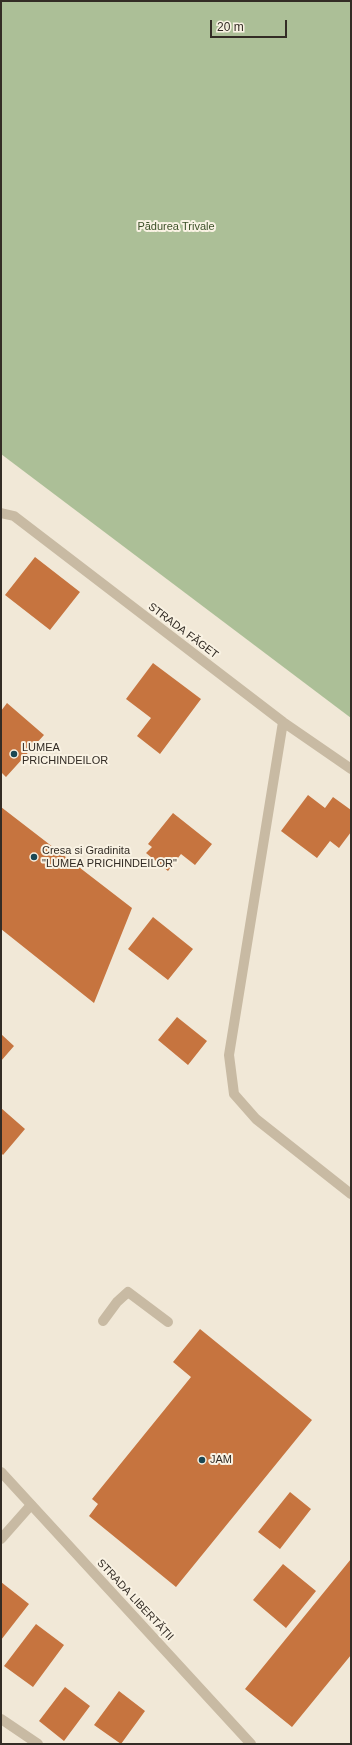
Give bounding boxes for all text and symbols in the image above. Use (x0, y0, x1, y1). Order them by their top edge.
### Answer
scale bar (212, 12, 289, 38)
text: 20 m (217, 20, 244, 34)
park label: Pădurea Trivale (137, 220, 215, 234)
street label: STRADA FĂGET (145, 600, 221, 662)
place label: LUMEA PRICHINDEILOR (22, 741, 108, 767)
marker: LUMEA PRICHINDEILOR (9, 749, 19, 759)
place label: Cresa si Gradinita "LUMEA PRICHINDEILOR" (42, 844, 177, 870)
marker: Cresa si Gradinita "LUMEA PRICHINDEILOR" (29, 852, 39, 862)
place label: JAM (210, 1453, 232, 1467)
marker: JAM (197, 1455, 207, 1465)
street label: STRADA LIBERTĂȚII (94, 1557, 176, 1643)

